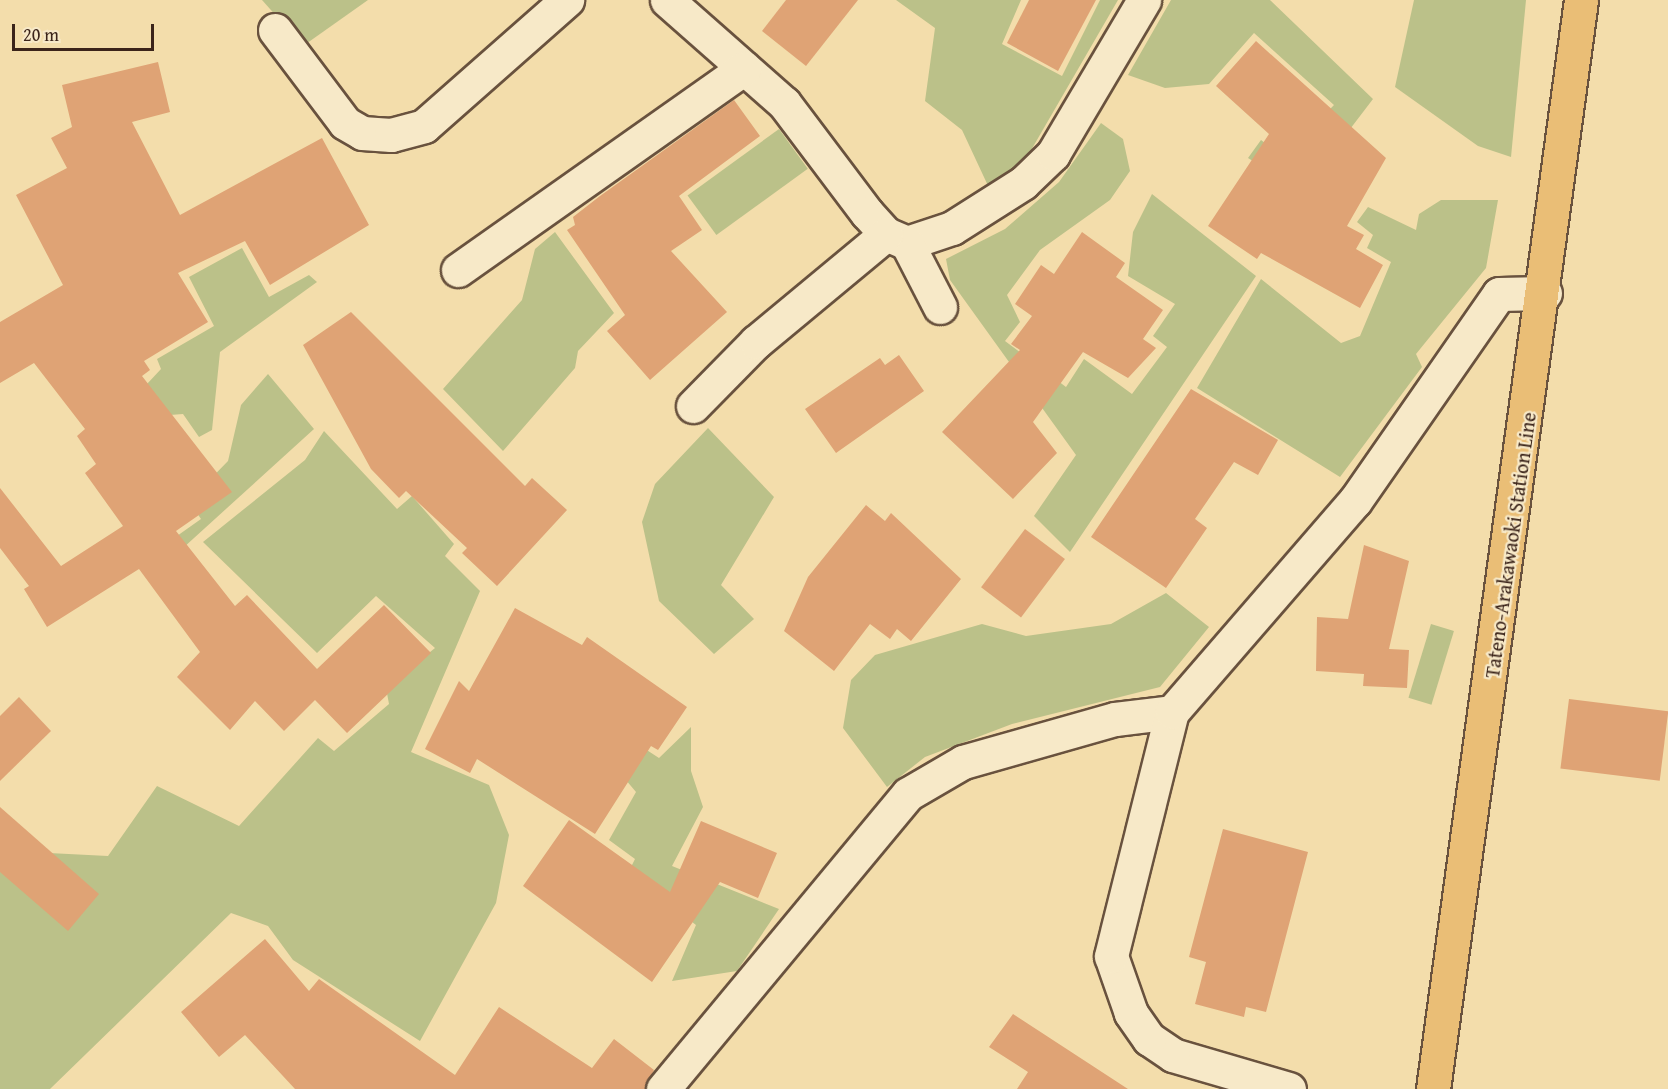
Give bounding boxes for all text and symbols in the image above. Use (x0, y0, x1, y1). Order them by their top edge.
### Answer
scale bar (15, 12, 158, 50)
text: 20 m (23, 21, 59, 48)
street label: Tateno-Arakawaoki Station Line (1479, 411, 1541, 679)

